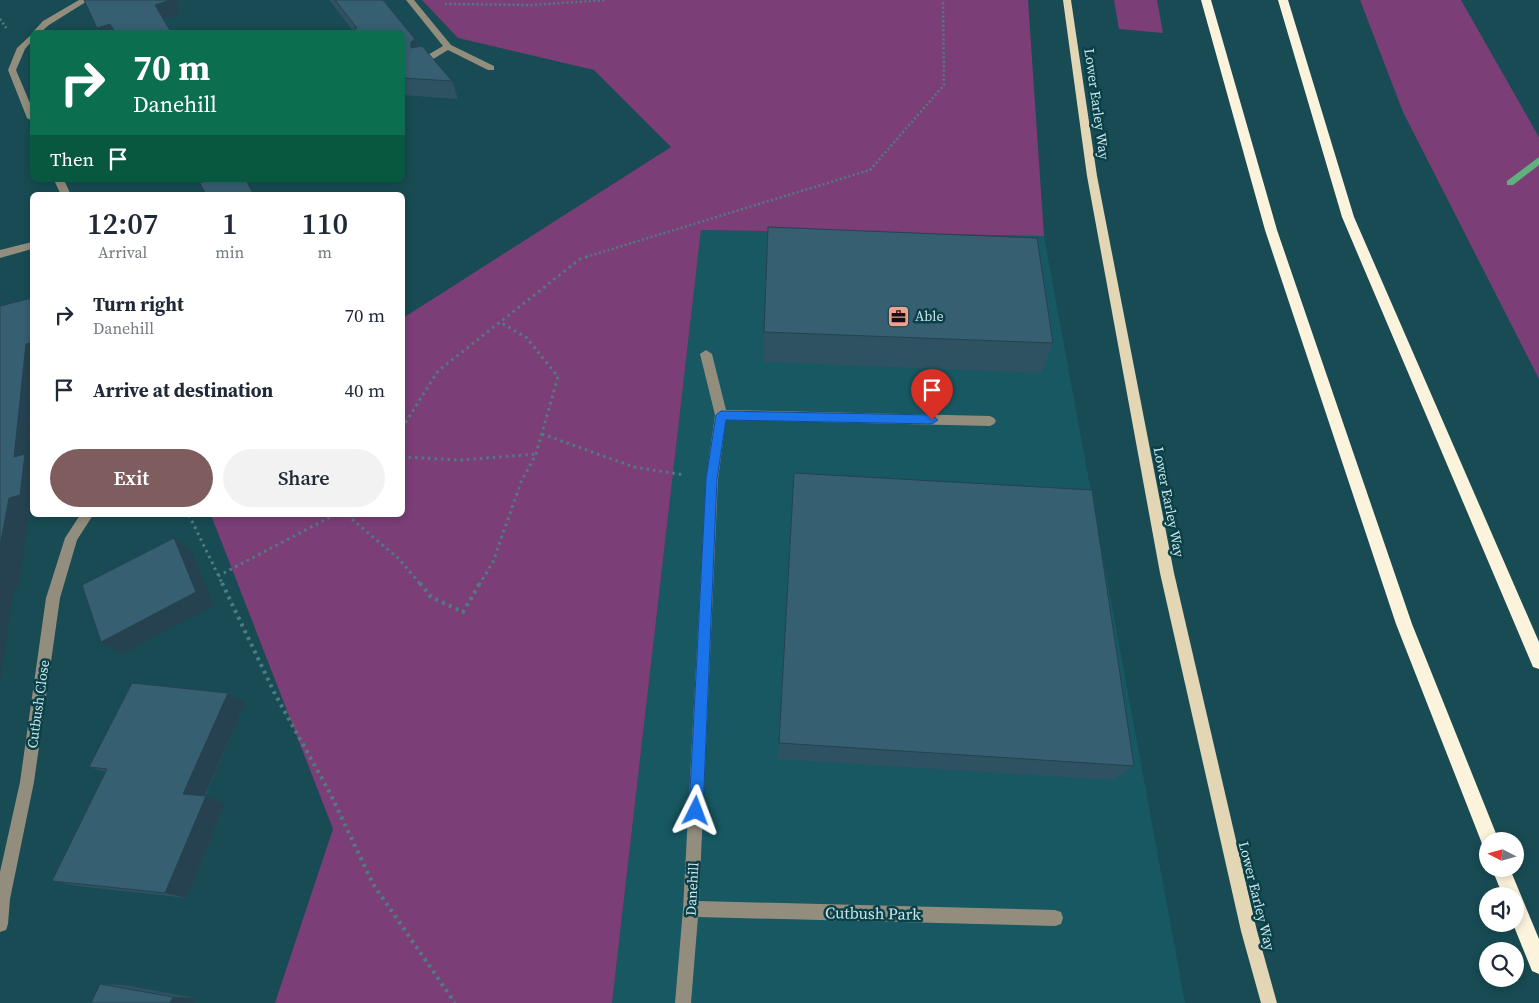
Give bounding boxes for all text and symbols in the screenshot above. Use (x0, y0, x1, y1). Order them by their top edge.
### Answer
text: 70 m (133, 44, 210, 92)
street label: Lower Earley Way (1079, 47, 1115, 162)
icon: right (50, 50, 115, 115)
text: Danehill (133, 89, 217, 119)
icon: arrive (104, 145, 132, 173)
text: Then (50, 146, 94, 172)
text: 12:07 (87, 203, 158, 244)
text: 1 (222, 203, 238, 244)
text: 110 (301, 203, 348, 244)
text: Arrival (98, 241, 147, 263)
text: min (215, 241, 244, 263)
text: m (317, 241, 332, 263)
text: Turn right (93, 291, 184, 317)
icon: right (50, 301, 78, 329)
text: 70 m (344, 302, 385, 328)
office icon: Able (887, 304, 911, 328)
place label: Able (915, 306, 944, 326)
text: Danehill (93, 317, 154, 339)
pin (911, 369, 953, 420)
icon: arrive (50, 376, 78, 404)
icon: arrive (918, 376, 946, 404)
text: Arrive at destination (93, 377, 273, 403)
text: 40 m (344, 377, 385, 403)
street label: Lower Earley Way (1149, 445, 1190, 560)
button: Exit (50, 449, 213, 507)
button: Share (223, 449, 385, 507)
street label: Cutbush Close (22, 659, 54, 749)
position arrow (669, 784, 721, 836)
north arrow (1479, 832, 1524, 878)
map controls (1479, 832, 1524, 987)
street label: Lower Earley Way (1234, 839, 1280, 953)
street label: Danehill (681, 862, 703, 916)
button: sound (1479, 887, 1524, 932)
street label: Cutbush Park (825, 901, 921, 925)
button: search (1479, 942, 1524, 987)

